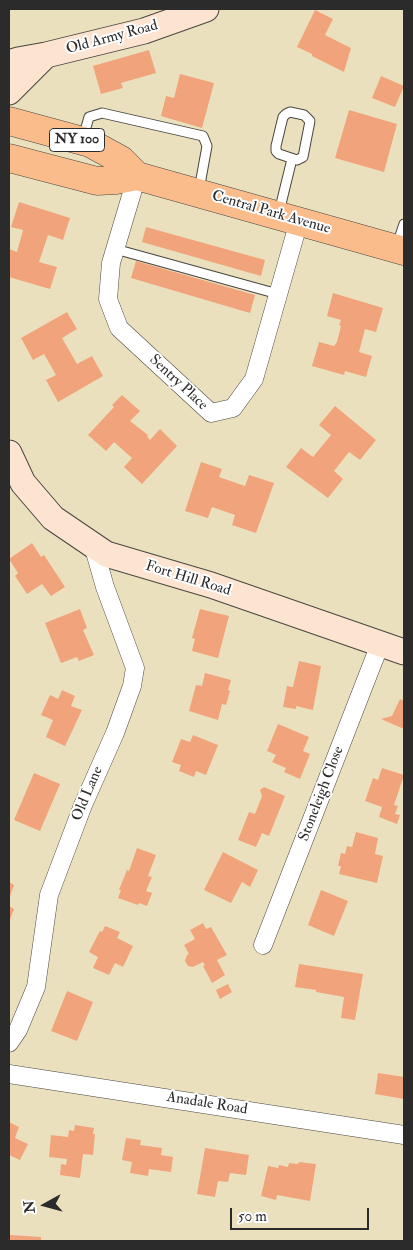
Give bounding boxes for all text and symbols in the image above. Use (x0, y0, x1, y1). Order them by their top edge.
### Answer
street label: Old Army Road (64, 17, 160, 59)
road number: NY 100 (50, 128, 104, 152)
street label: Central Park Avenue (210, 187, 332, 239)
street label: Sentry Place (145, 351, 211, 415)
street label: Fort Hill Road (143, 557, 233, 601)
street label: Stoneleigh Close (296, 744, 348, 844)
street label: Old Lane (68, 764, 108, 824)
street label: Anadale Road (165, 1089, 249, 1119)
north arrow (20, 1180, 70, 1230)
scale bar (233, 1198, 372, 1230)
text: N (20, 1200, 39, 1214)
text: 50 m (238, 1207, 267, 1226)

